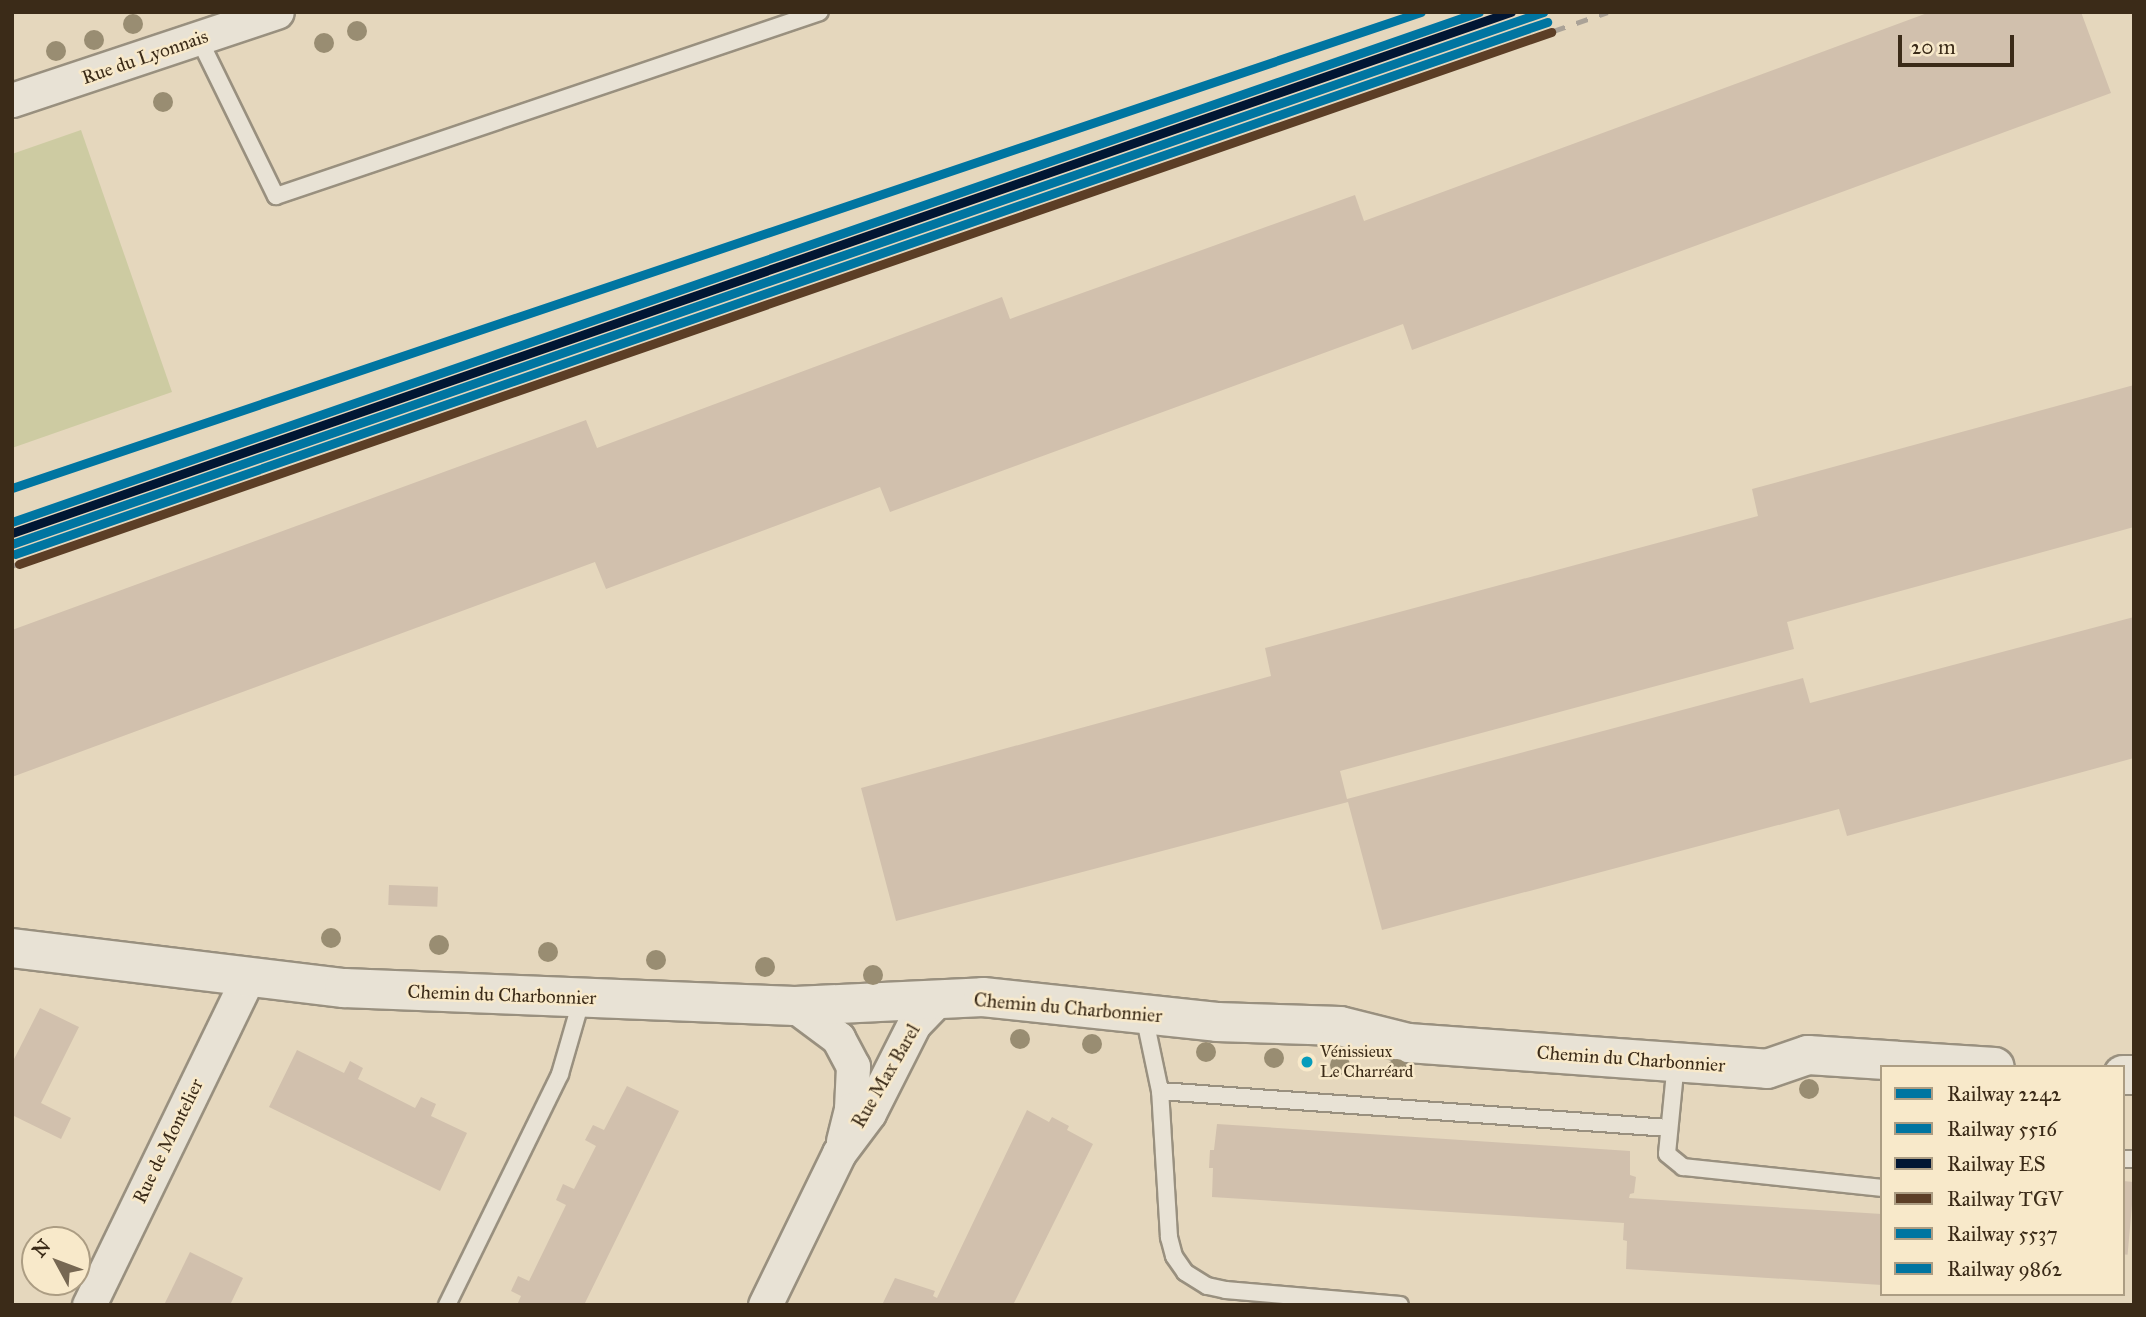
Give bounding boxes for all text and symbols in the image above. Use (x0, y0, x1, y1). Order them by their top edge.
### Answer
scale bar (1901, 21, 2016, 65)
street label: Rue du Lyonnais (79, 25, 211, 89)
text: 20 m (1911, 34, 1956, 60)
street label: Chemin du Charbonnier (407, 980, 597, 1010)
street label: Chemin du Charbonnier (973, 988, 1163, 1028)
street label: Rue Max Barel (847, 1020, 925, 1132)
street label: Chemin du Charbonnier (1536, 1041, 1726, 1077)
place label: Vénissieux Le Charréard (1320, 1042, 1413, 1082)
marker: Vénissieux Le Charréard (1300, 1055, 1314, 1069)
legend (1880, 1065, 2125, 1296)
street label: Rue de Montelier (128, 1075, 208, 1207)
text: Railway 2242 (1947, 1081, 2061, 1107)
text: Railway 5516 (1947, 1116, 2057, 1142)
text: Railway ES (1947, 1151, 2046, 1177)
text: Railway TGV (1947, 1186, 2063, 1212)
text: Railway 5537 (1947, 1221, 2058, 1247)
north arrow (21, 1226, 91, 1296)
text: N (27, 1235, 55, 1262)
text: Railway 9862 (1947, 1256, 2062, 1282)

